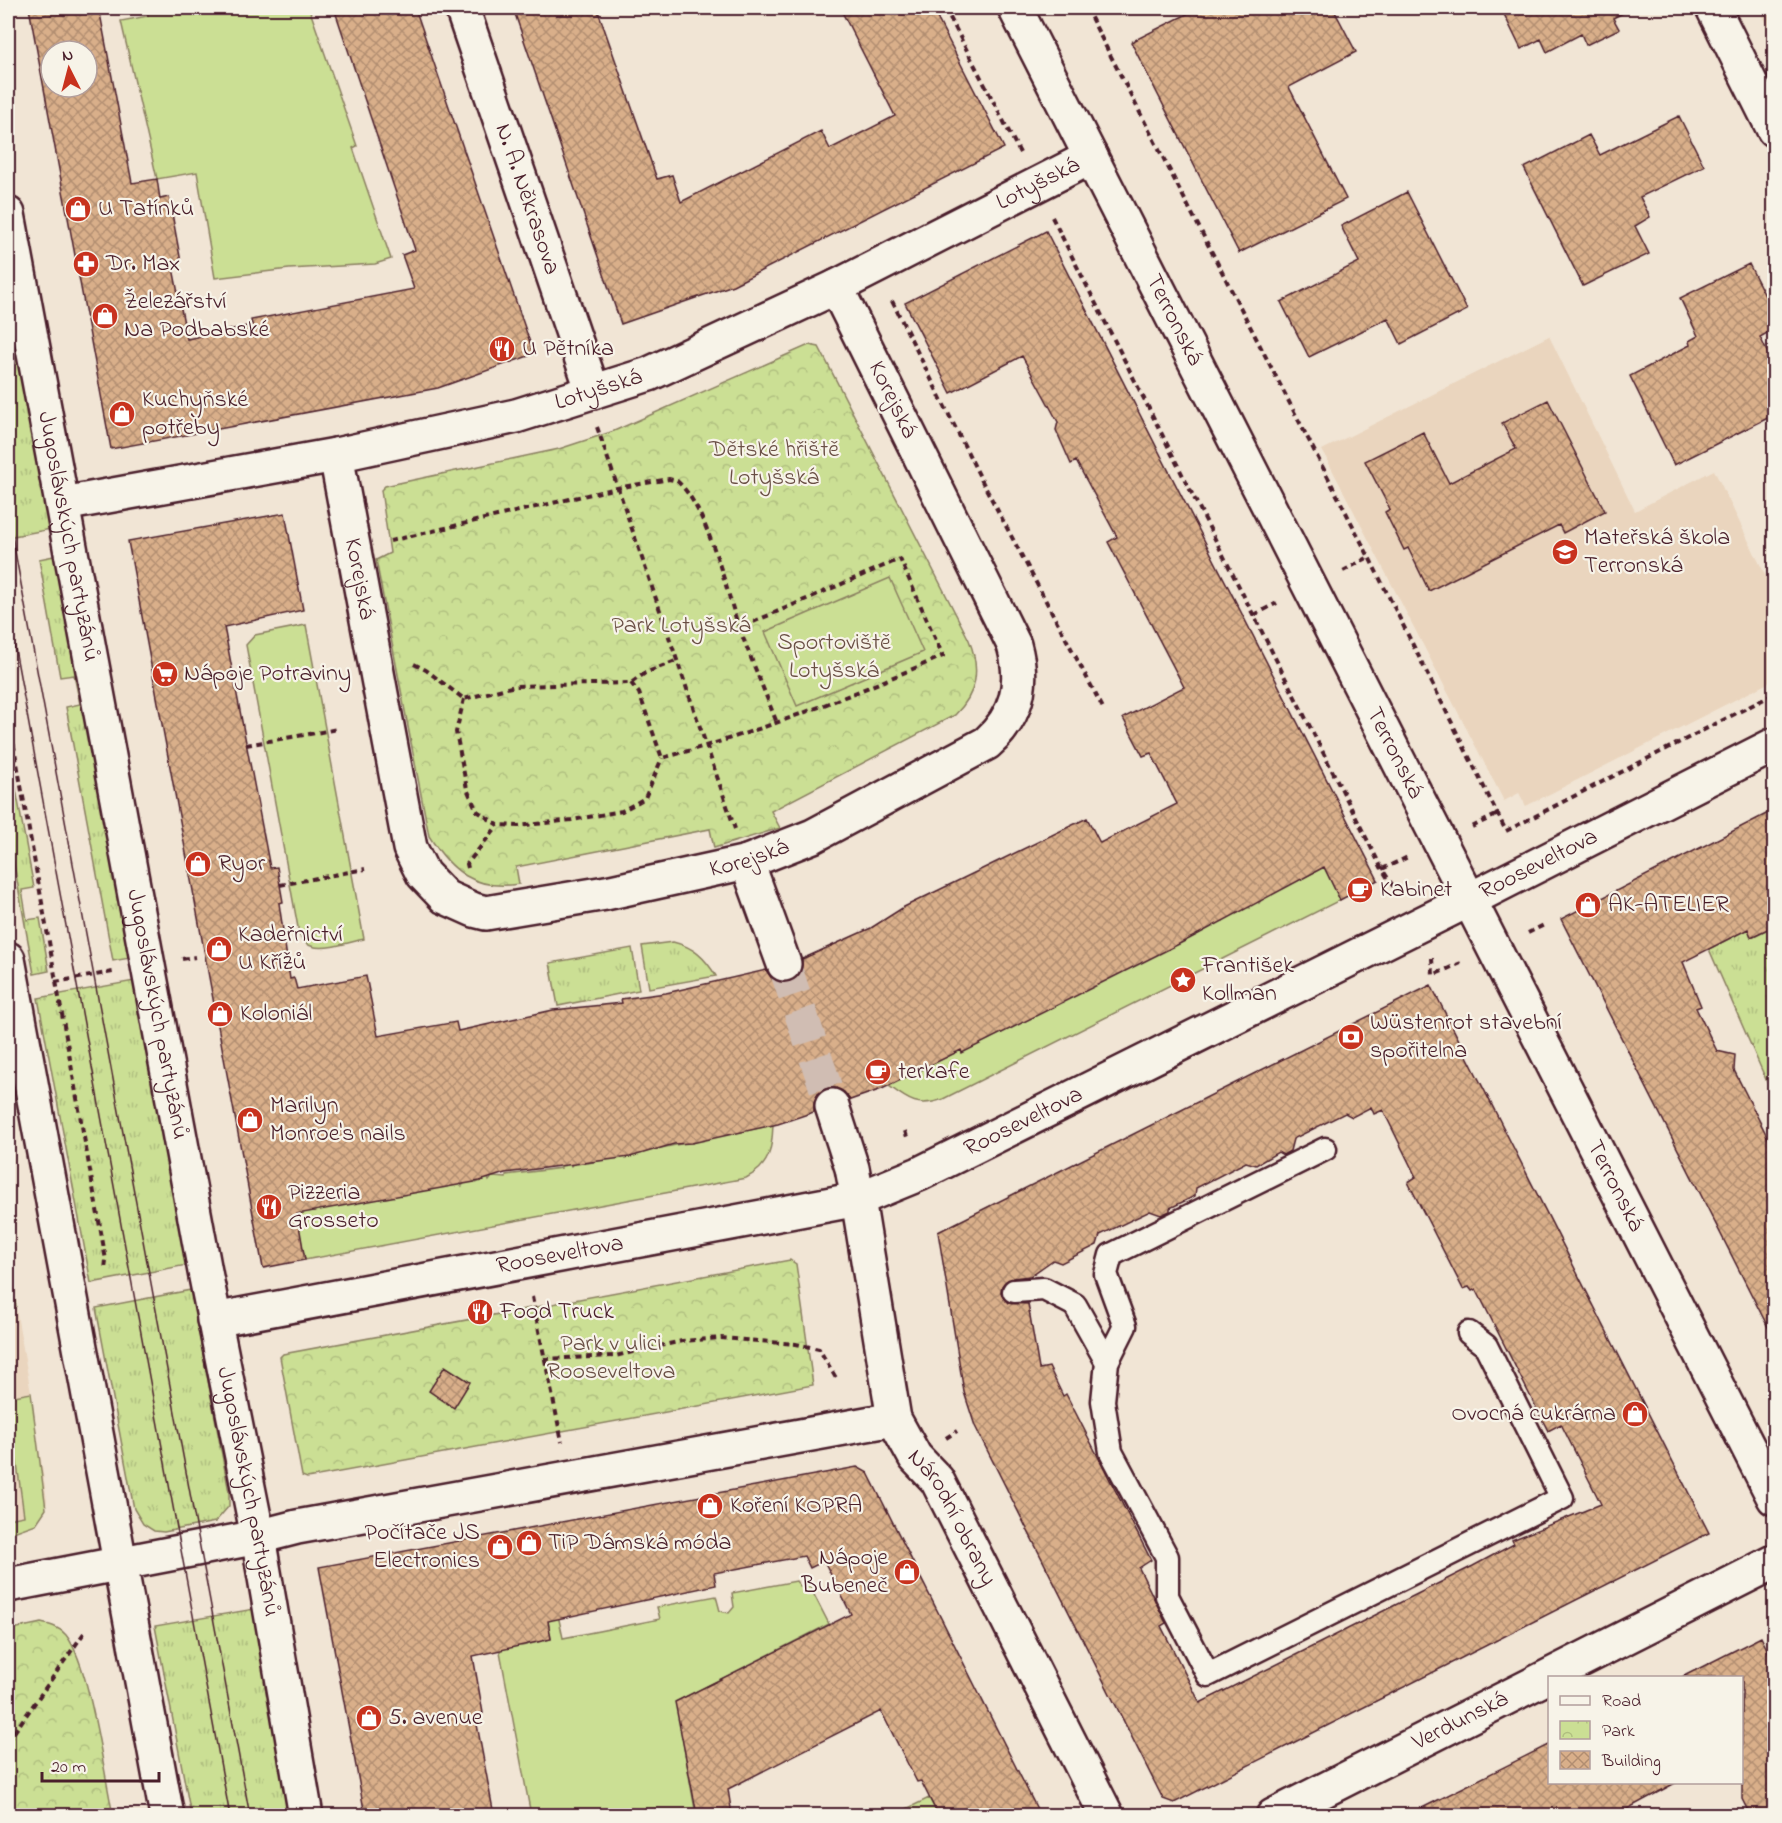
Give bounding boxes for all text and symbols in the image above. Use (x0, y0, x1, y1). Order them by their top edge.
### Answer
north arrow (39, 39, 99, 99)
text: N (61, 44, 74, 69)
street label: N. A. Někrasova (485, 119, 569, 279)
street label: Lotyšská (990, 148, 1086, 220)
place label: U Tatínků (98, 192, 194, 227)
shop icon: U Tatínků (63, 194, 93, 224)
place label: Dr. Max (105, 247, 180, 282)
pharmacy icon: Dr. Max (71, 249, 101, 279)
street label: Terronská (1136, 268, 1212, 372)
place label: Železářství Na Podbabské (124, 285, 270, 348)
shop icon: Železářství Na Podbabské (90, 301, 120, 331)
place label: U Pětníka (522, 332, 614, 367)
restaurant icon: U Pětníka (487, 334, 517, 364)
street label: Korejská (858, 355, 926, 445)
street label: Lotyšská (550, 360, 647, 420)
place label: Kuchyňské potřeby (142, 383, 248, 447)
shop icon: Kuchyňské potřeby (107, 399, 137, 429)
street label: Jugoslávských partyzánů (28, 408, 109, 664)
park label: Dětské hřiště Lotyšská (708, 433, 839, 497)
place label: Mateřská škola Terronská (1584, 521, 1730, 584)
street label: Korejská (335, 535, 384, 622)
school or university icon: Mateřská škola Terronská (1550, 537, 1580, 567)
park label: Park Lotyšská (611, 609, 751, 645)
park label: Sportoviště Lotyšská (777, 626, 891, 690)
place label: Nápoje Potraviny (184, 657, 351, 693)
supermarket icon: Nápoje Potraviny (150, 659, 180, 689)
street label: Terronská (1356, 701, 1432, 805)
street label: Rooseveltova (1473, 820, 1604, 909)
street label: Korejská (706, 830, 794, 887)
place label: Ryor (218, 847, 266, 883)
shop icon: Ryor (183, 849, 213, 879)
place label: Kabinet (1380, 873, 1452, 908)
cafe icon: Kabinet (1345, 875, 1375, 905)
street label: Jugoslávských partyzánů (117, 886, 198, 1142)
place label: AK-ATELIER (1608, 888, 1730, 923)
shop icon: AK-ATELIER (1573, 890, 1603, 920)
place label: Kadeřnictví U Křížů (238, 918, 343, 981)
shop icon: Kadeřnictví U Křížů (204, 934, 234, 964)
place label: František Kollman (1201, 949, 1294, 1012)
place icon: František Kollman (1168, 965, 1198, 995)
place label: Koloniál (240, 997, 312, 1032)
shop icon: Koloniál (205, 999, 235, 1029)
place label: Wüstenrot stavební spořitelna (1370, 1006, 1562, 1069)
bank icon: Wüstenrot stavební spořitelna (1336, 1022, 1366, 1052)
place label: terkafe (898, 1055, 970, 1090)
cafe icon: terkafe (863, 1057, 893, 1087)
street label: Rooseveltova (958, 1078, 1089, 1166)
place label: Marilyn Monroe's nails (270, 1089, 406, 1152)
shop icon: Marilyn Monroe's nails (235, 1105, 265, 1135)
street label: Terronská (1577, 1134, 1653, 1238)
place label: Pizzeria Grosseto (288, 1176, 379, 1239)
restaurant icon: Pizzeria Grosseto (254, 1192, 284, 1222)
street label: Rooseveltova (493, 1226, 626, 1284)
place label: Food Truck (499, 1295, 614, 1330)
restaurant icon: Food Truck (465, 1297, 495, 1327)
park label: Park v ulici Rooseveltova (547, 1327, 675, 1390)
street label: Jugoslávských partyzánů (207, 1364, 289, 1619)
place label: Ovocná cukrárna (1451, 1397, 1616, 1432)
shop icon: Ovocná cukrárna (1620, 1399, 1650, 1429)
street label: Národní obrany (899, 1441, 1005, 1593)
place label: Koření KOPRA (730, 1489, 862, 1524)
shop icon: Koření KOPRA (695, 1491, 725, 1521)
place label: Počítače JS Electronics (365, 1516, 480, 1579)
place label: TiP Dámská móda (548, 1526, 731, 1561)
shop icon: TiP Dámská móda (514, 1528, 544, 1558)
shop icon: Počítače JS Electronics (485, 1532, 515, 1562)
place label: Nápoje Bubeneč (801, 1541, 888, 1604)
shop icon: Nápoje Bubeneč (892, 1557, 922, 1587)
legend (1548, 1676, 1743, 1784)
street label: Verdunská (1405, 1682, 1514, 1760)
text: Road (1602, 1689, 1641, 1715)
place label: 5. avenue (388, 1701, 483, 1736)
shop icon: 5. avenue (354, 1703, 384, 1733)
text: Park (1602, 1719, 1635, 1745)
scale bar (42, 1745, 159, 1783)
text: Building (1601, 1749, 1661, 1776)
text: 20 m (51, 1755, 86, 1781)

